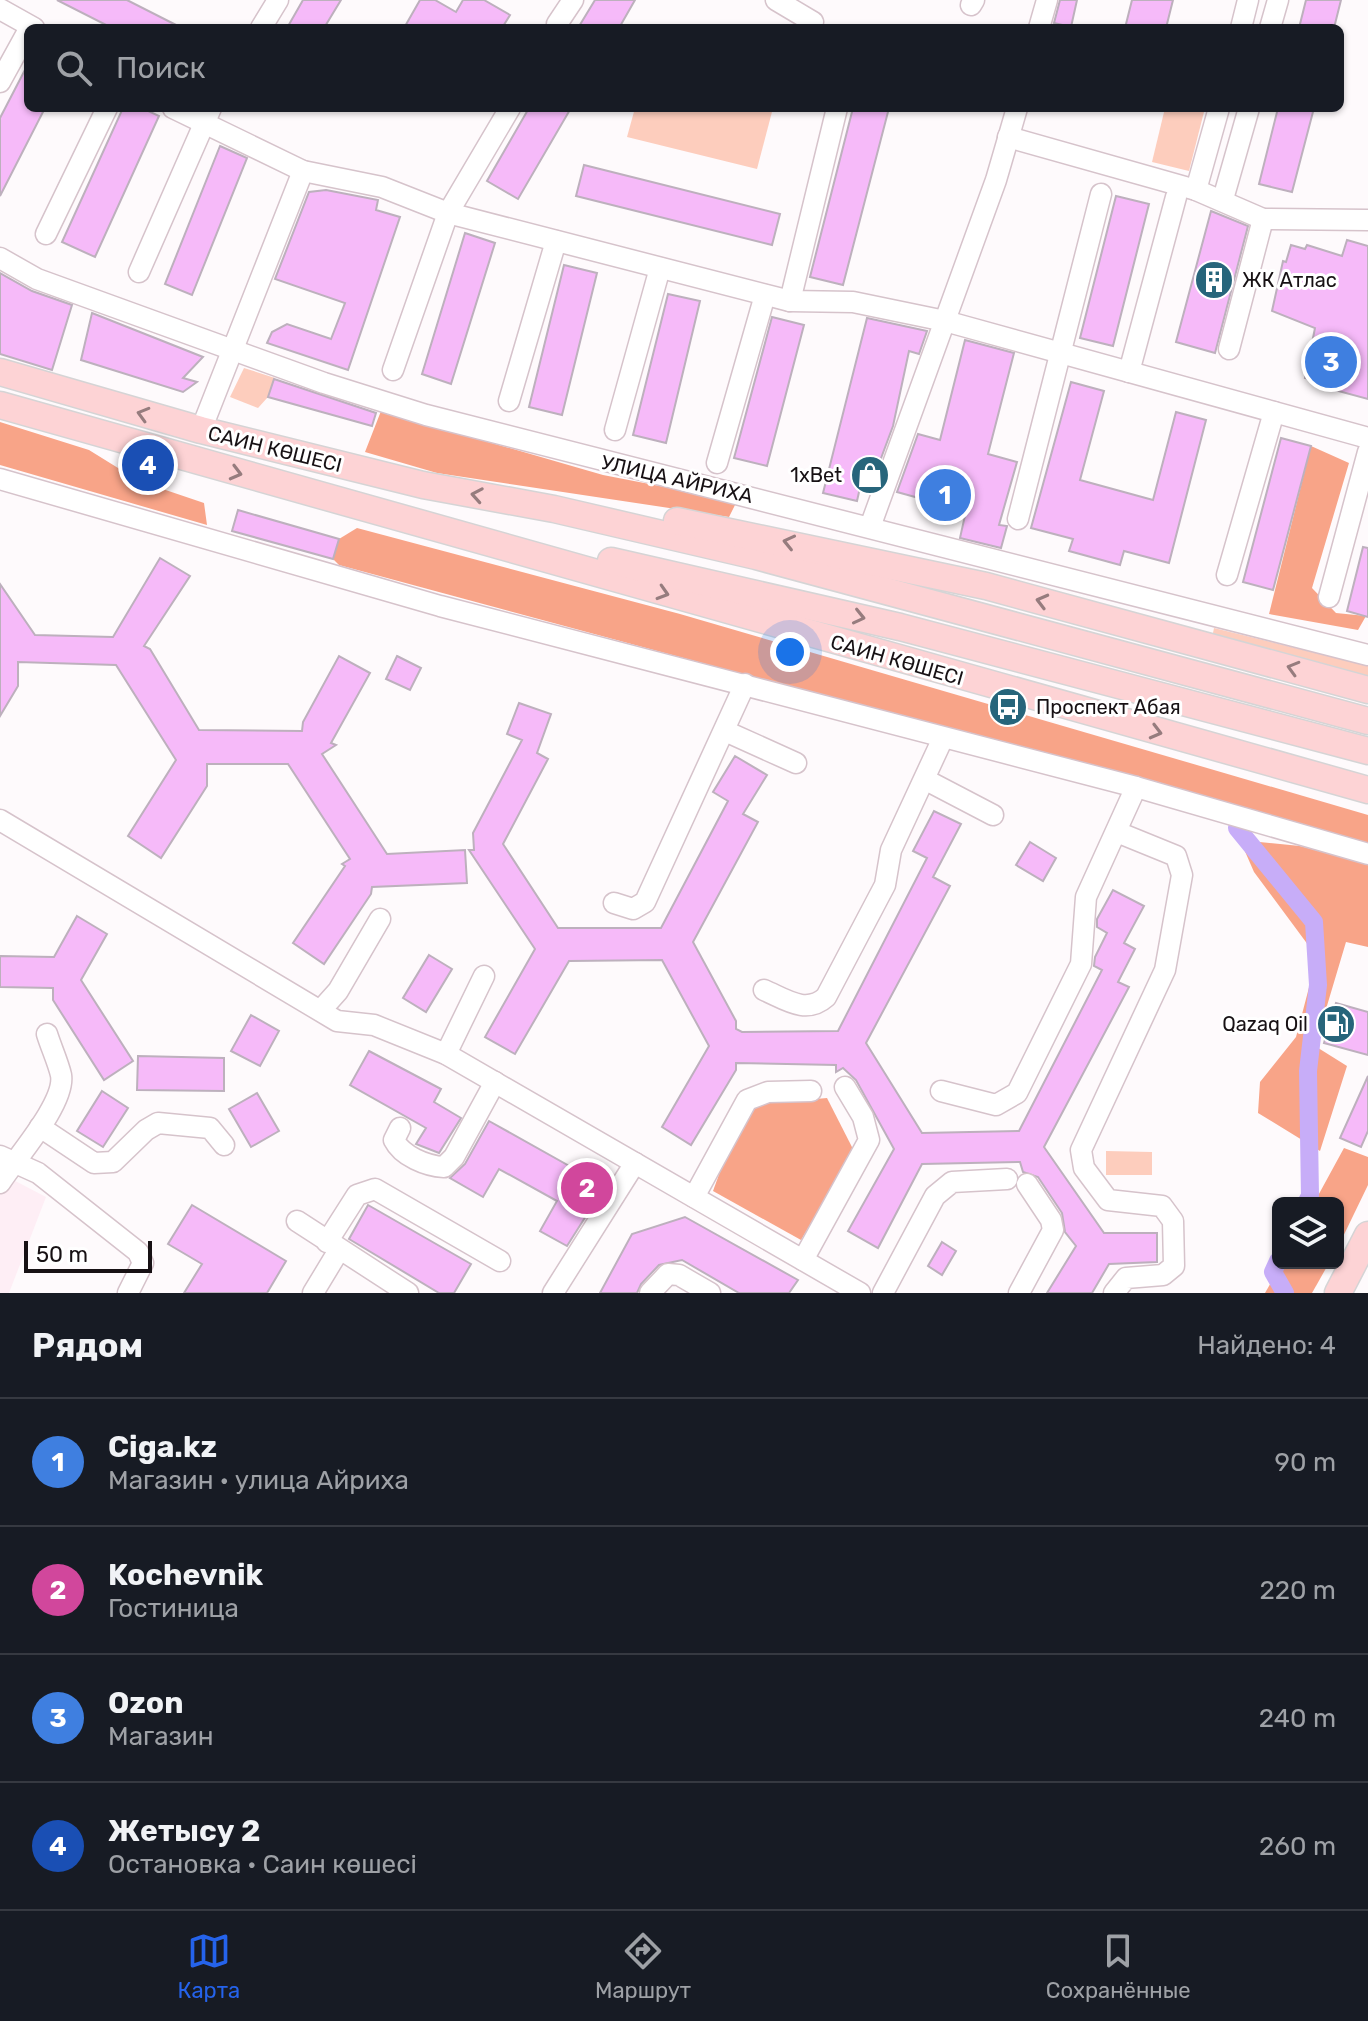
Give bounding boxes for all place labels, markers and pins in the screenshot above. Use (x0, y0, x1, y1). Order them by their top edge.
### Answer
building icon: ЖК Атлас (1193, 259, 1235, 301)
place label: ЖК Атлас (1242, 268, 1337, 292)
pin: 3 (1305, 332, 1357, 392)
pin: 4 (122, 435, 174, 495)
shop icon: 1xBet (849, 454, 891, 496)
place label: 1xBet (790, 463, 842, 487)
pin: 1 (919, 465, 971, 525)
bus stop icon: Проспект Абая (987, 686, 1029, 728)
place label: Проспект Абая (1036, 695, 1181, 719)
fuel station icon: Qazaq Oil (1315, 1003, 1357, 1045)
place label: Qazaq Oil (1222, 1012, 1308, 1036)
pin: 2 (561, 1158, 613, 1218)

